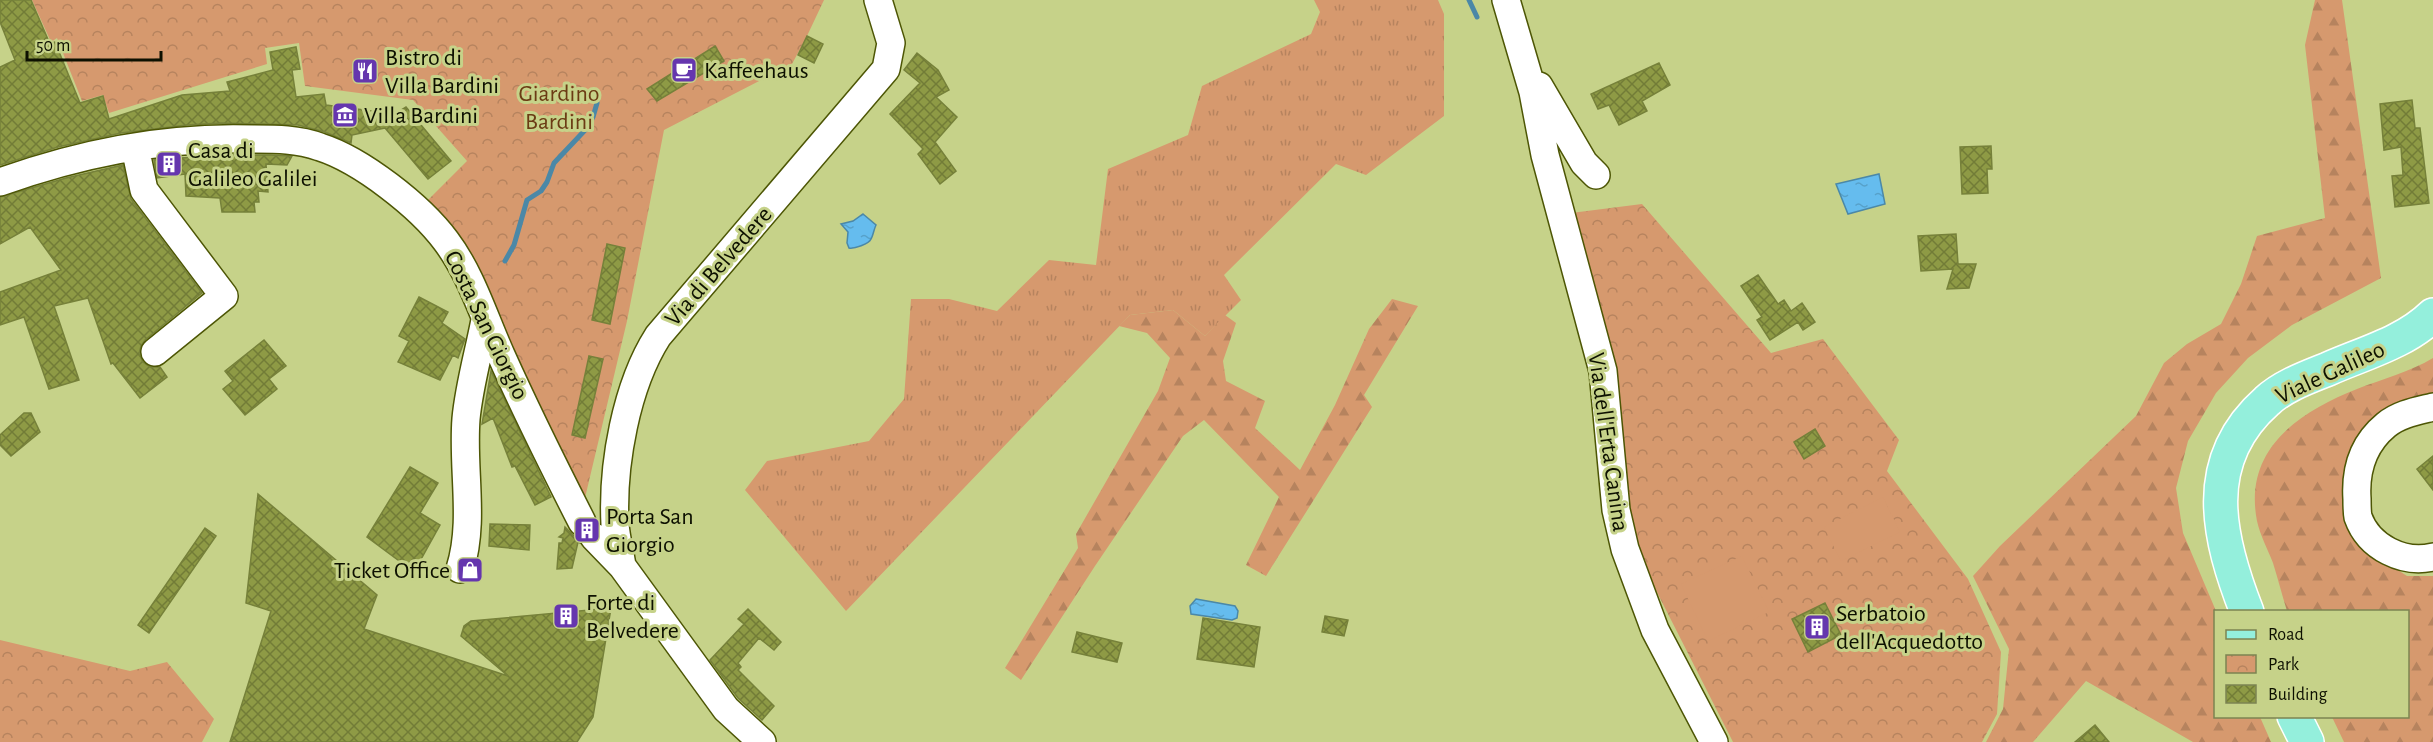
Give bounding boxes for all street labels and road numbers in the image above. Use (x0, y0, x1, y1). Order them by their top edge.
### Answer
street label: Via di Belvedere (661, 202, 777, 331)
street label: Costa San Giorgio (440, 247, 532, 404)
street label: Viale Galileo (2272, 337, 2389, 409)
street label: Via dell'Erta Canina (1584, 351, 1632, 533)

